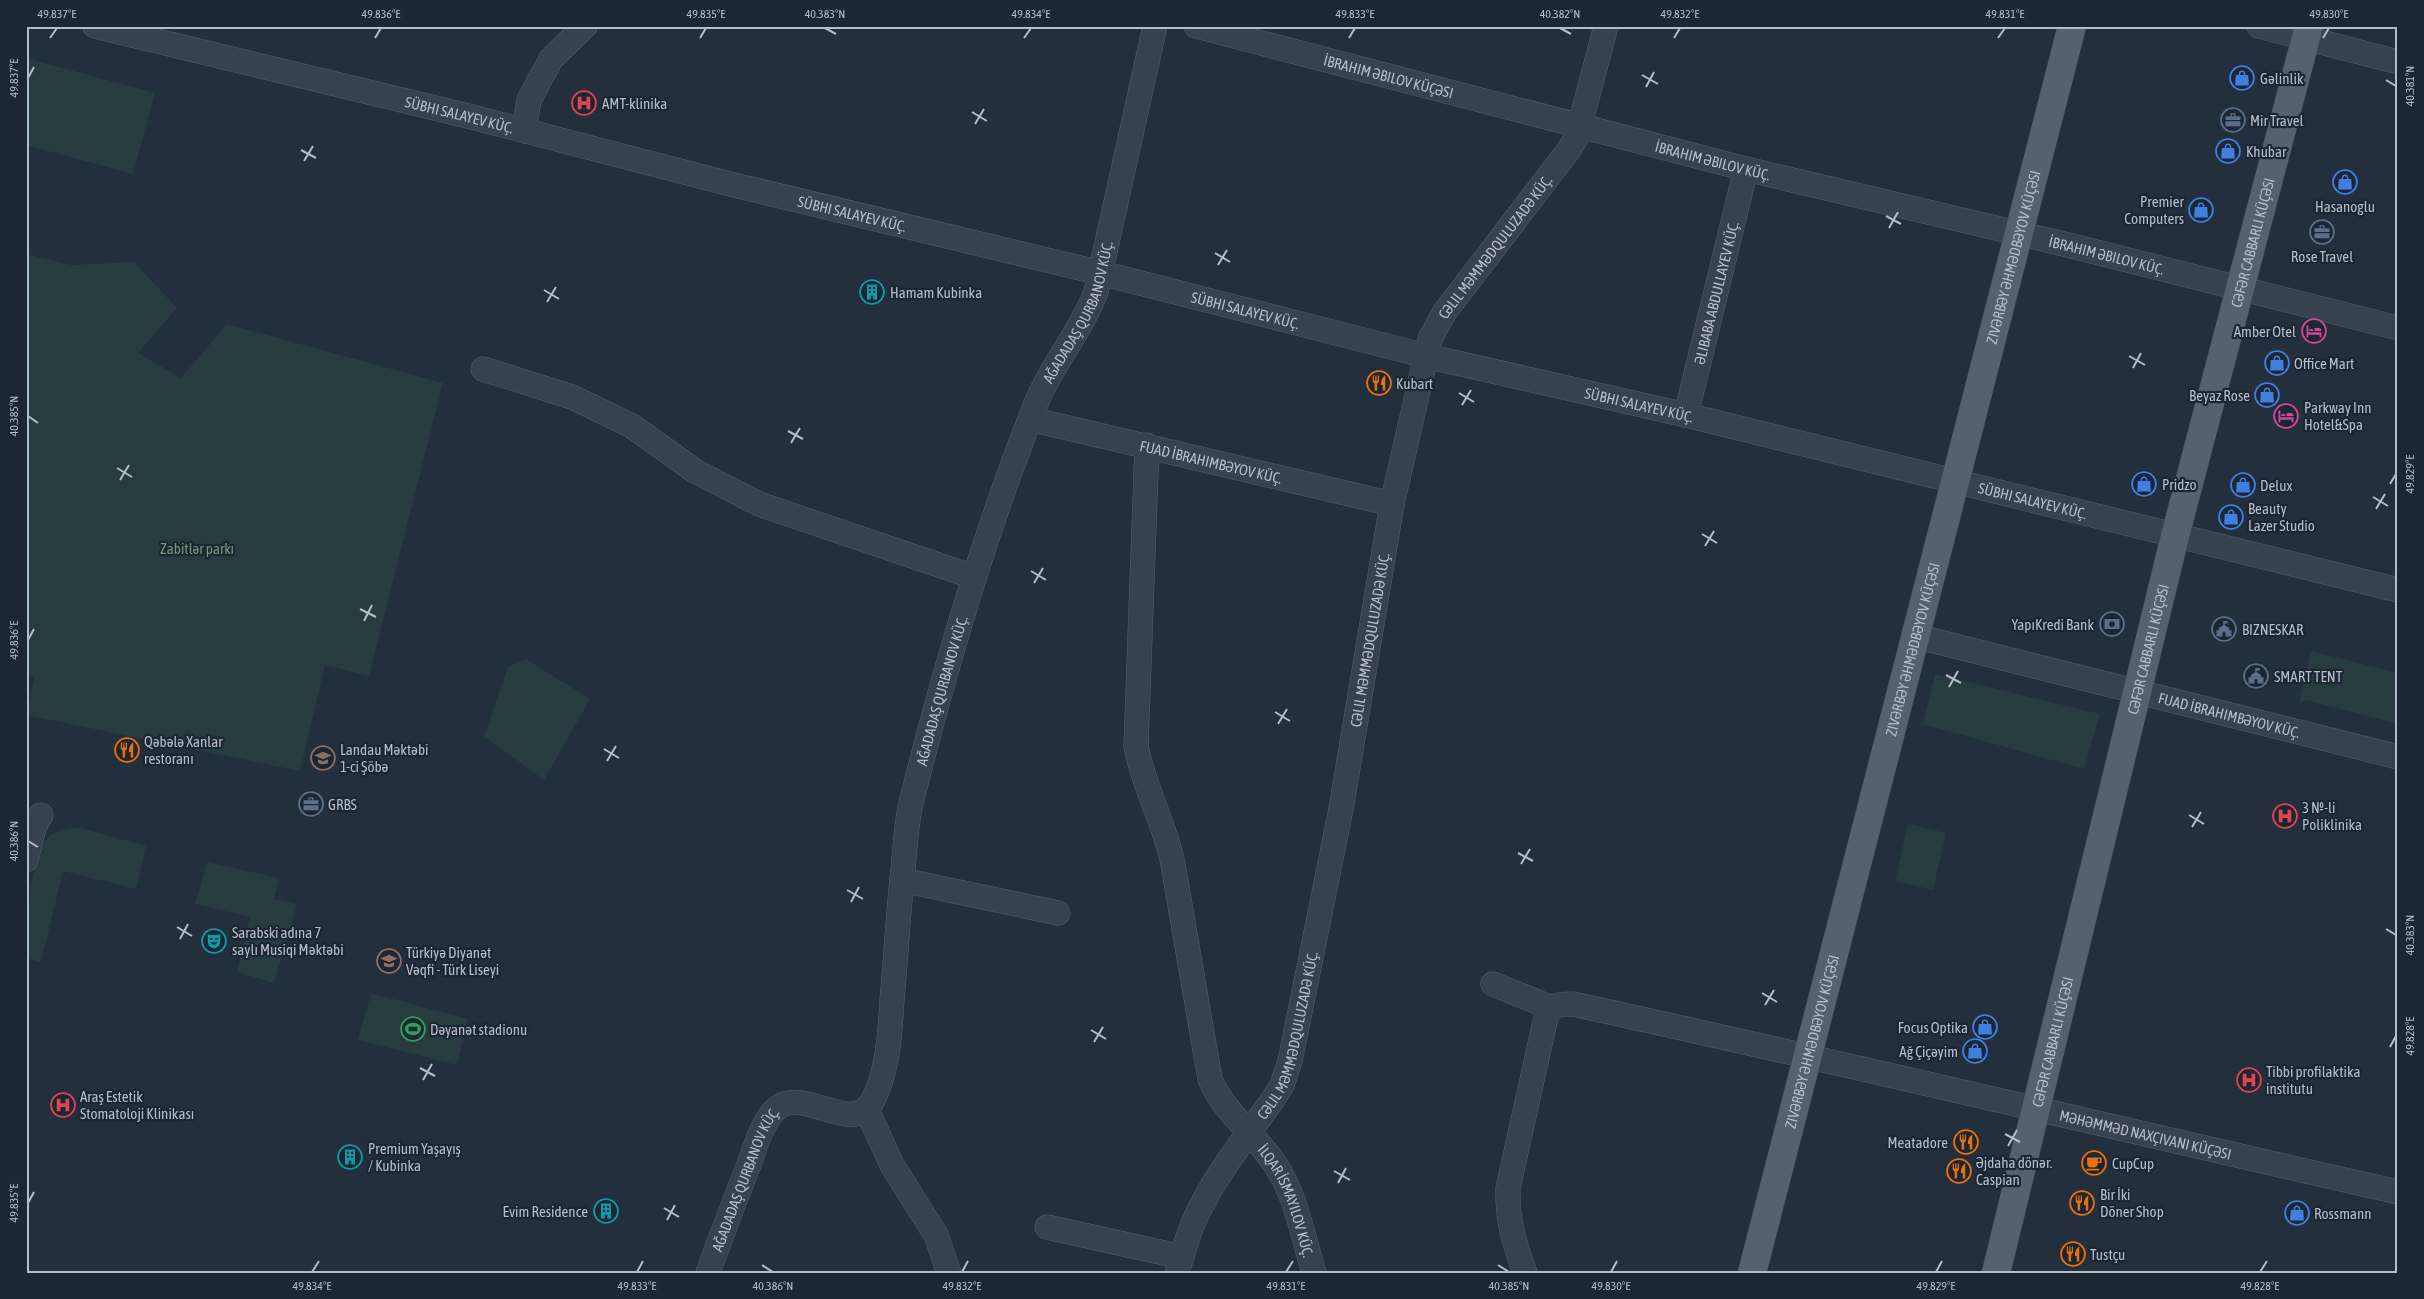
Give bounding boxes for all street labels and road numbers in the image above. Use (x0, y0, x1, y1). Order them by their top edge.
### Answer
street label: İBRAHIM ƏBILOV KÜÇƏSI (1322, 51, 1455, 101)
street label: SÜBHI SALAYEV KÜÇ. (404, 93, 516, 136)
street label: İBRAHIM ƏBILOV KÜÇ. (1653, 137, 1773, 183)
street label: ZIVƏRBƏY ƏHMƏDBƏYOV KÜÇƏSI (1982, 168, 2043, 346)
street label: CƏLIL MƏMMƏDQULUZADƏ KÜÇ. (1434, 171, 1555, 321)
street label: CƏFƏR CABBARLI KÜÇƏSI (2227, 176, 2277, 309)
street label: SÜBHI SALAYEV KÜÇ. (796, 192, 908, 235)
street label: ƏLIBABA ABDULLAYEV KÜÇ. (1690, 219, 1742, 366)
street label: İBRAHIM ƏBILOV KÜÇ. (2047, 232, 2167, 277)
street label: AĞADADAŞ QURBANOV KÜÇ. (1039, 239, 1116, 386)
street label: SÜBHI SALAYEV KÜÇ. (1189, 288, 1302, 332)
street label: SÜBHI SALAYEV KÜÇ. (1583, 384, 1696, 425)
street label: FUAD İBRAHIMBƏYOV KÜÇ. (1138, 437, 1284, 487)
street label: SÜBHI SALAYEV KÜÇ. (1977, 479, 2089, 522)
street label: CƏLIL MƏMMƏDQULUZADƏ KÜÇ. (1346, 551, 1392, 728)
street label: ZIVƏRBƏY ƏHMƏDBƏYOV KÜÇƏSI (1882, 561, 1942, 738)
street label: CƏFƏR CABBARLI KÜÇƏSI (2124, 582, 2172, 716)
street label: AĞADADAŞ QURBANOV KÜÇ. (912, 613, 971, 767)
street label: FUAD İBRAHIMBƏYOV KÜÇ. (2157, 689, 2302, 741)
street label: CƏLIL MƏMMƏDQULUZADƏ KÜÇ. (1253, 949, 1321, 1122)
street label: ZIVƏRBƏY ƏHMƏDBƏYOV KÜÇƏSI (1781, 953, 1842, 1130)
street label: CƏFƏR CABBARLI KÜÇƏSI (2028, 975, 2076, 1108)
street label: AĞADADAŞ QURBANOV KÜÇ. (708, 1103, 782, 1254)
street label: MƏHƏMMƏD NAXÇIVANI KÜÇƏSI (2058, 1106, 2233, 1162)
street label: İLQAR İSMAYILOV KÜÇ. (1255, 1141, 1318, 1259)

